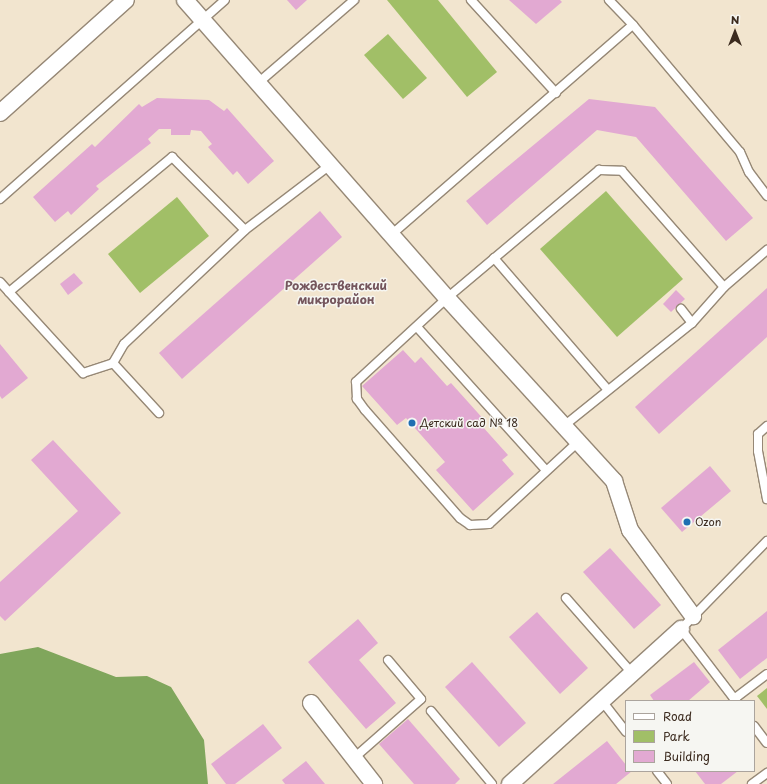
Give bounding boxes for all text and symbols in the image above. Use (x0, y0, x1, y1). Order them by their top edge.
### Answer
text: N (731, 11, 739, 28)
north arrow (715, 12, 755, 52)
district label: Рождественский микрорайон (285, 279, 387, 307)
place label: Детский сад № 18 (420, 416, 519, 430)
marker: Детский сад № 18 (407, 418, 417, 428)
place label: Ozon (695, 515, 721, 529)
marker: Ozon (682, 517, 692, 527)
legend (625, 700, 755, 772)
text: Road (663, 707, 692, 725)
text: Park (663, 727, 690, 745)
text: Building (663, 747, 710, 765)

